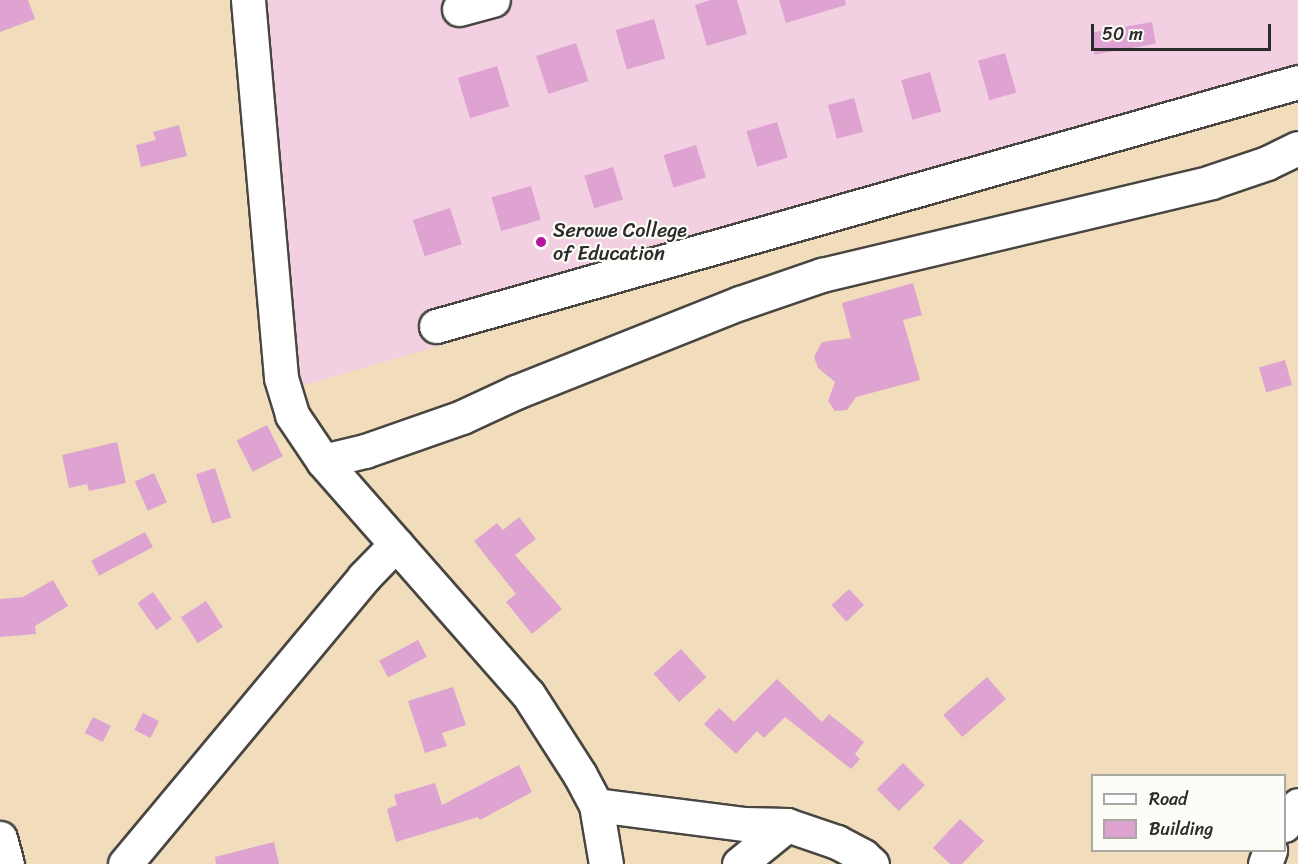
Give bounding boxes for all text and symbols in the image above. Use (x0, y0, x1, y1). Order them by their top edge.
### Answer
scale bar (1094, 12, 1274, 50)
text: 50 m (1102, 18, 1143, 50)
place label: Serowe College of Education (553, 219, 687, 266)
marker: Serowe College of Education (534, 235, 548, 249)
legend (1091, 774, 1286, 852)
text: Road (1149, 783, 1188, 815)
text: Building (1149, 813, 1213, 845)

